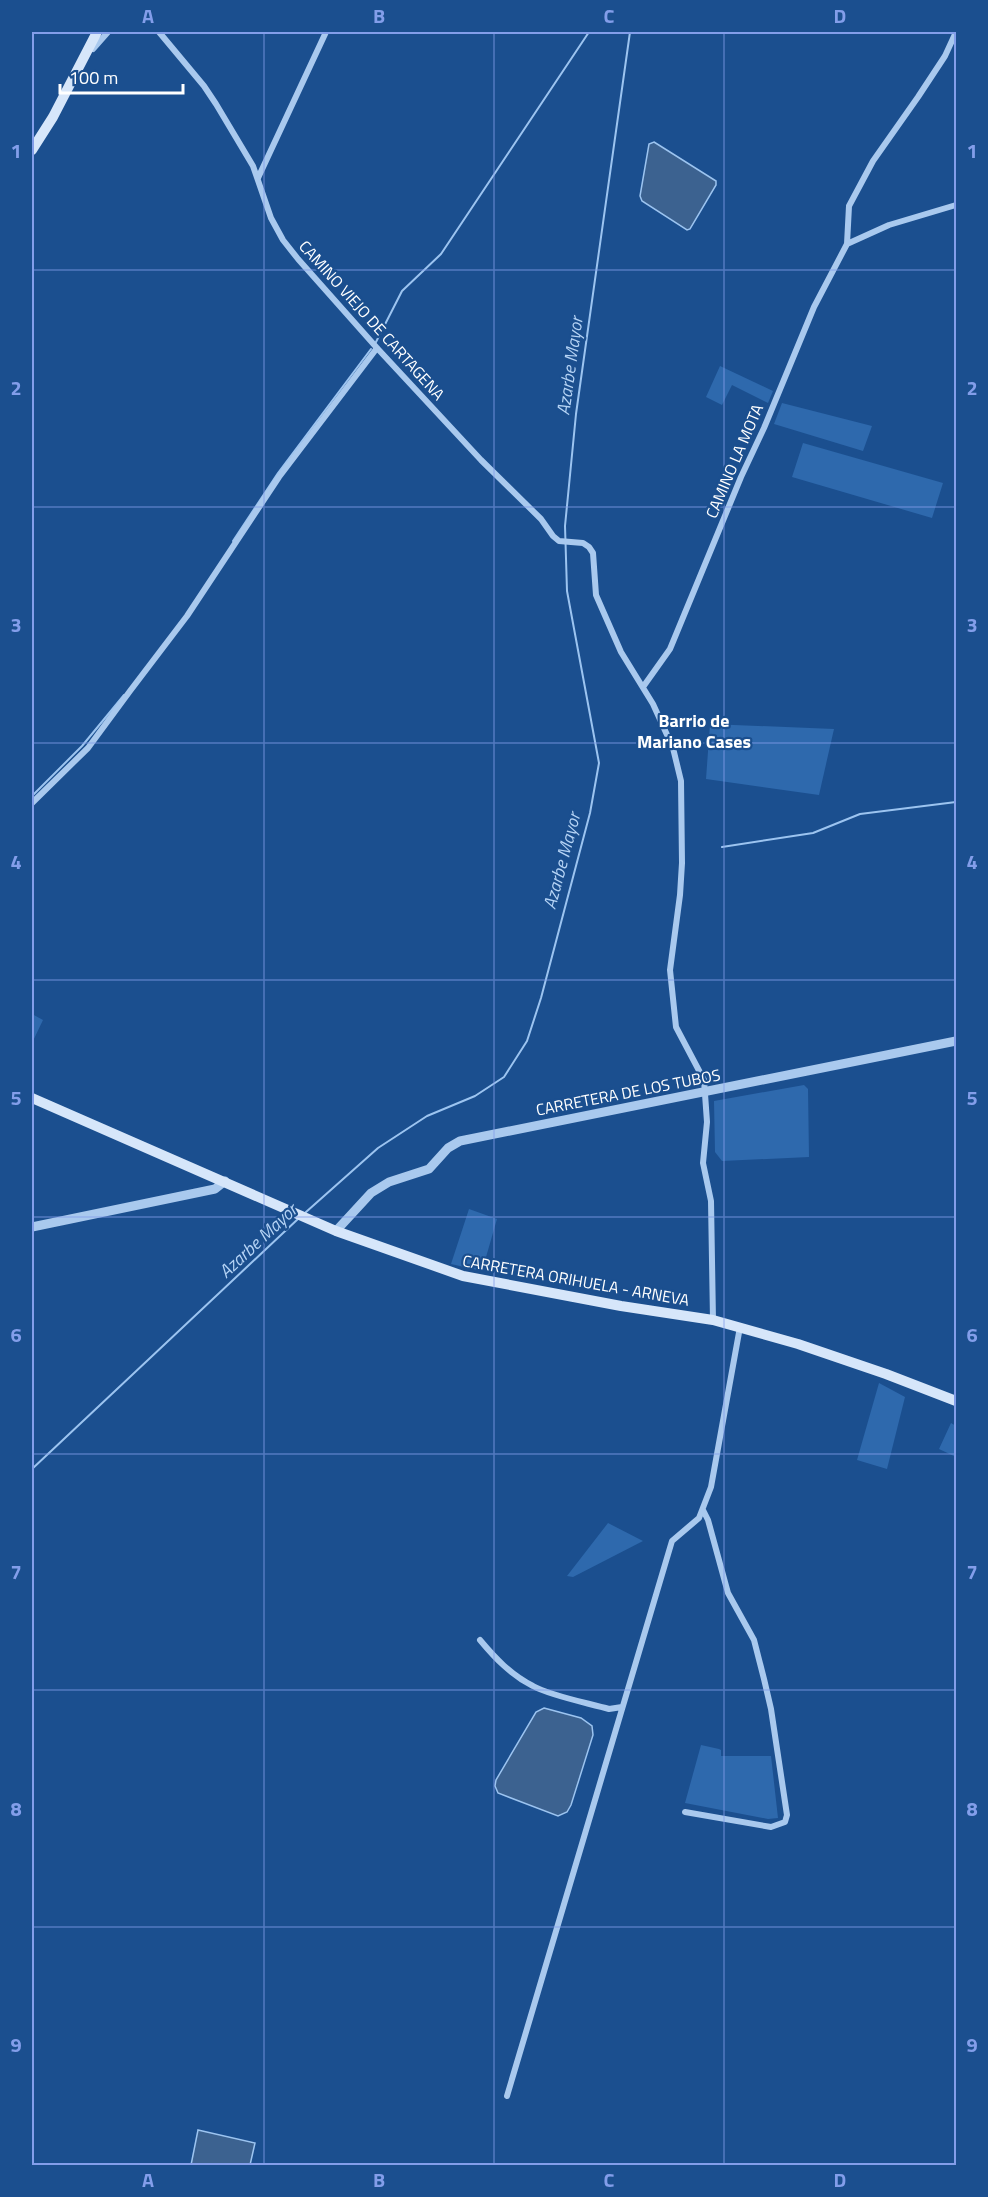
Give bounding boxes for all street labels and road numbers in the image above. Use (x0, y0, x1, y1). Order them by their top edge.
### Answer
street label: CAMINO VIEJO DE CARTAGENA (293, 235, 451, 406)
street label: CAMINO LA MOTA (699, 400, 769, 522)
street label: CARRETERA DE LOS TUBOS (534, 1062, 722, 1122)
street label: CARRETERA ORIHUELA - ARNEVA (461, 1248, 692, 1312)

